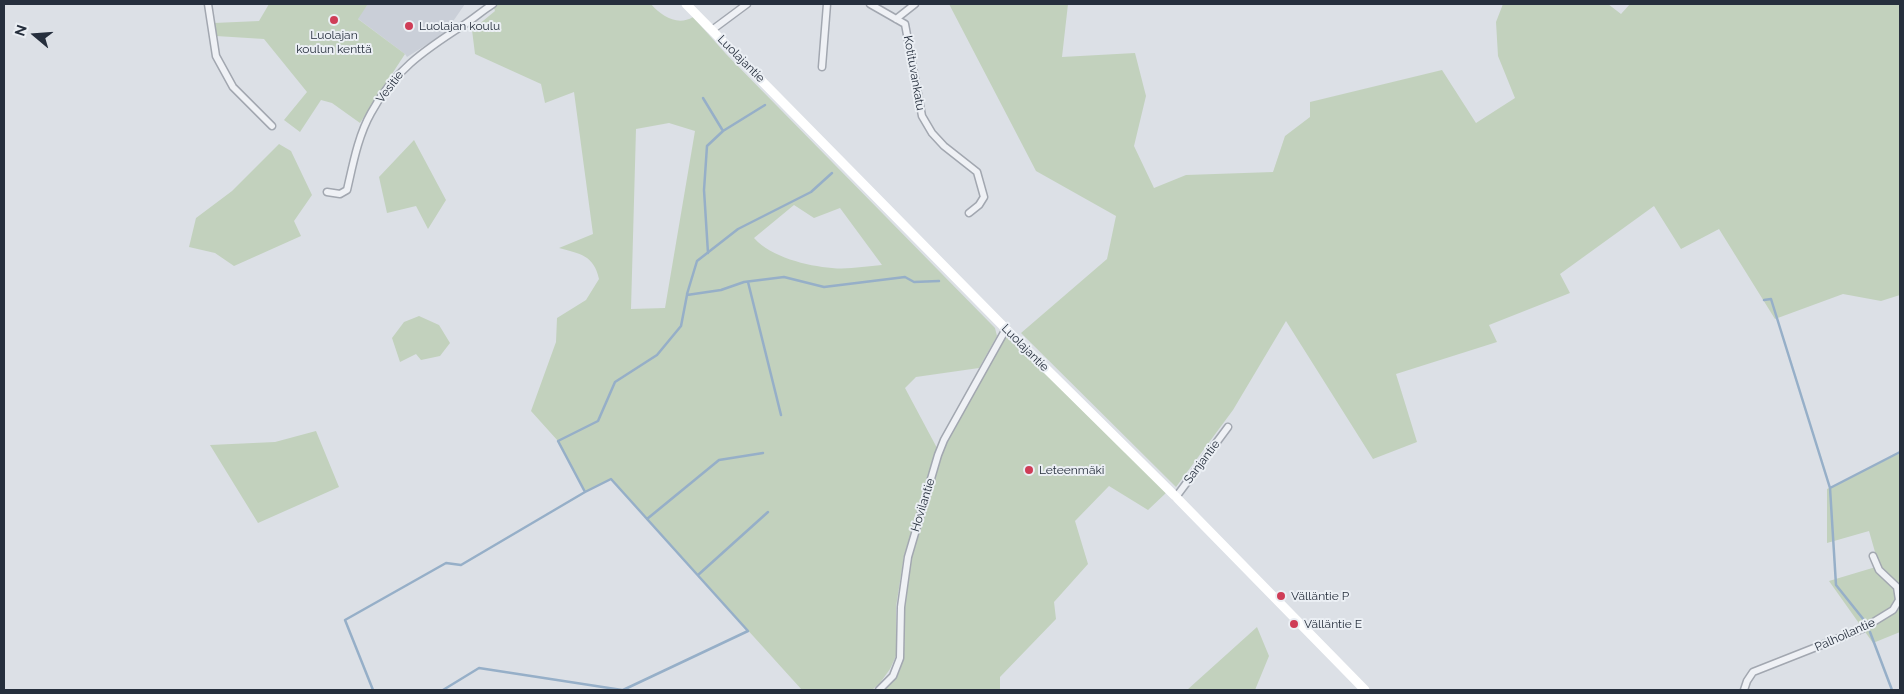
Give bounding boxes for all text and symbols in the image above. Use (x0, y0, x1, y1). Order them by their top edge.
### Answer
north arrow (10, 10, 60, 60)
marker: Luolajan koulun kenttä (328, 14, 340, 26)
place label: Luolajan koulu (419, 19, 500, 33)
marker: Luolajan koulu (403, 20, 415, 32)
text: N (11, 23, 30, 38)
place label: Luolajan koulun kenttä (296, 28, 372, 56)
street label: Luolajantie (714, 32, 768, 86)
street label: Kotituvankatu (900, 34, 928, 112)
street label: Vesitie (373, 68, 407, 106)
street label: Luolajantie (998, 321, 1052, 375)
street label: Sanjantie (1181, 437, 1223, 487)
place label: Leteenmäki (1039, 463, 1104, 477)
marker: Leteenmäki (1023, 464, 1035, 476)
street label: Hovilantie (908, 477, 938, 533)
place label: Välläntie P (1291, 589, 1349, 603)
marker: Välläntie P (1275, 590, 1287, 602)
street label: Palhoilantie (1813, 615, 1877, 655)
place label: Välläntie E (1304, 617, 1362, 631)
marker: Välläntie E (1288, 618, 1300, 630)

